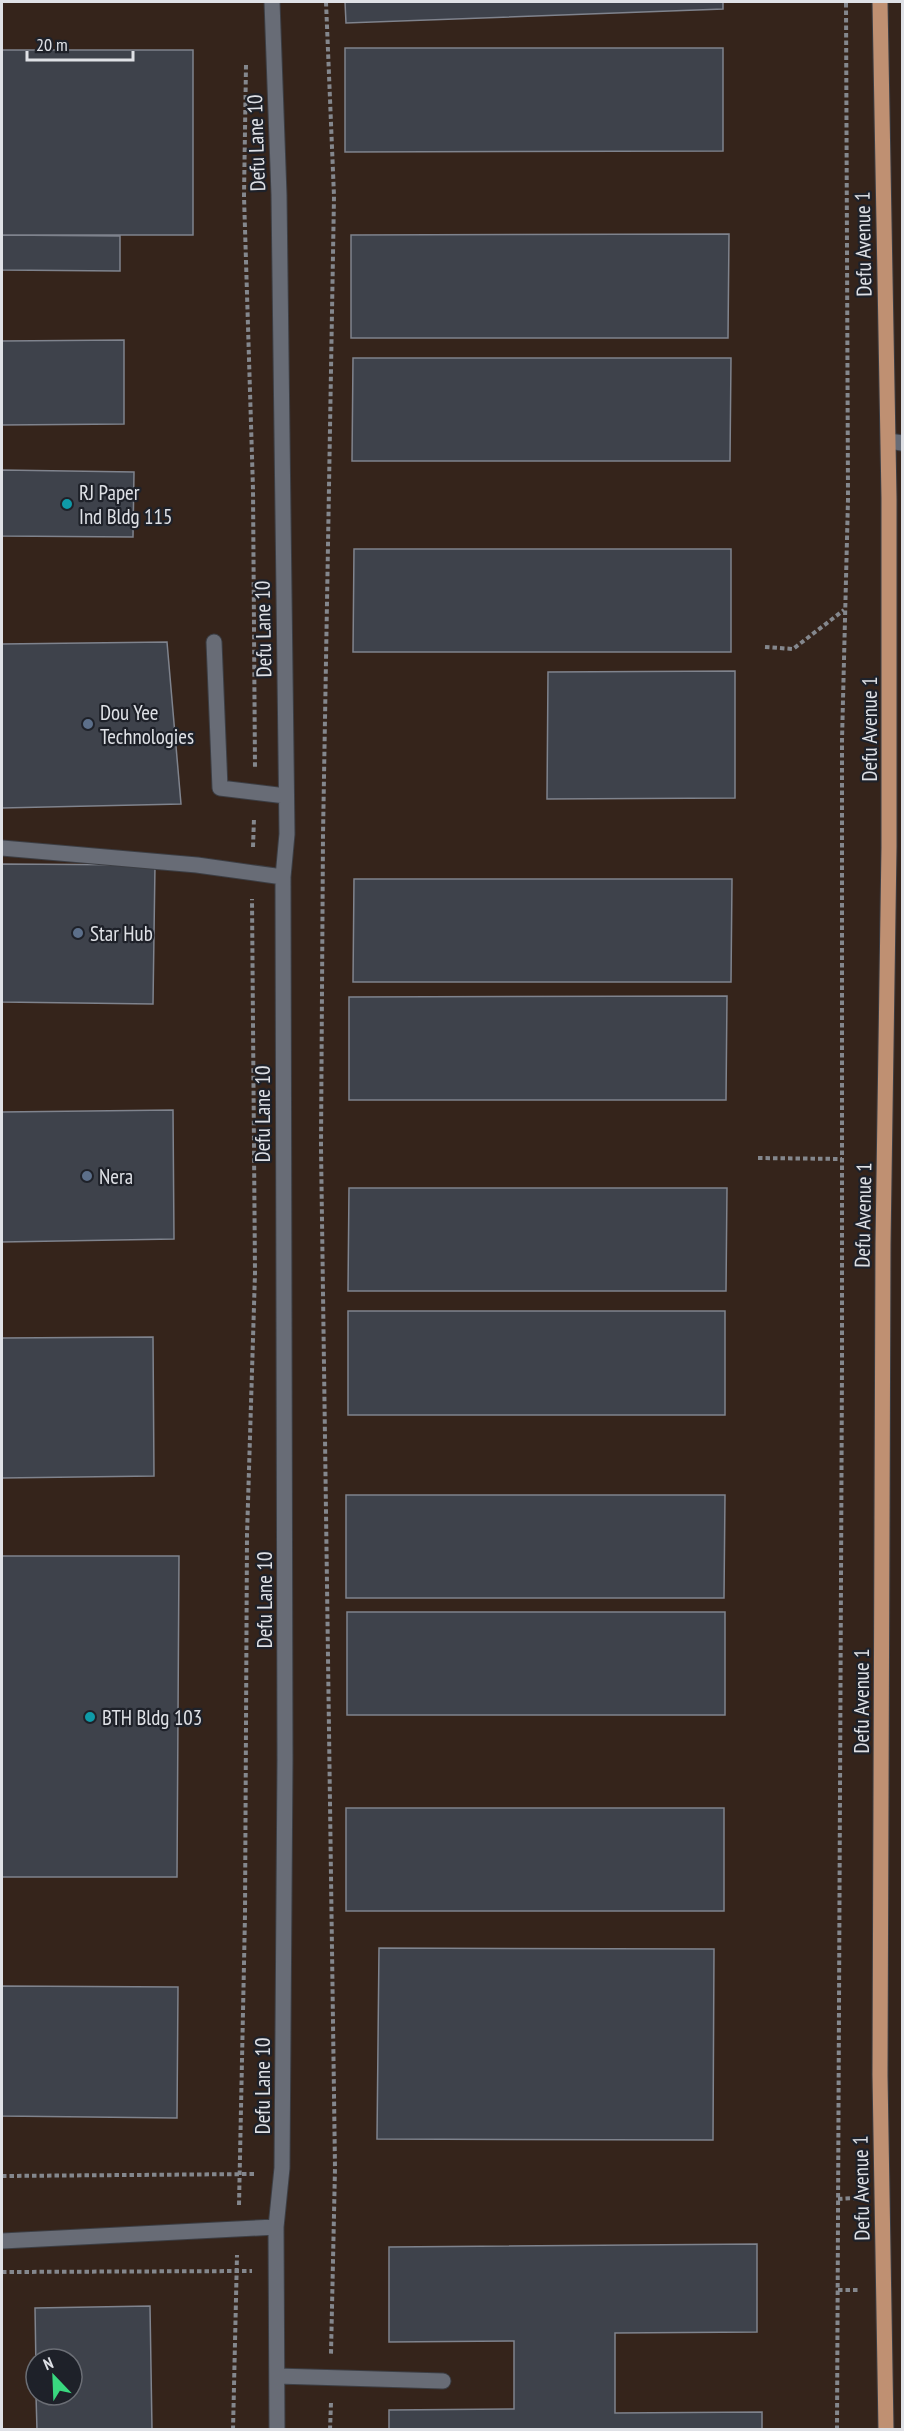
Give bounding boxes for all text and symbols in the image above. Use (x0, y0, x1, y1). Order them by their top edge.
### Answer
scale bar (27, 24, 134, 62)
text: 20 m (36, 33, 68, 56)
street label: Defu Lane 10 (241, 94, 271, 192)
street label: Defu Avenue 1 (849, 191, 877, 297)
place label: RJ Paper Ind Bldg 115 (79, 479, 172, 530)
marker: RJ Paper Ind Bldg 115 (60, 497, 74, 511)
street label: Defu Lane 10 (249, 580, 277, 678)
street label: Defu Avenue 1 (856, 676, 883, 782)
place label: Dou Yee Technologies (100, 699, 194, 750)
marker: Dou Yee Technologies (81, 717, 95, 731)
place label: Star Hub (90, 920, 153, 947)
marker: Star Hub (71, 926, 85, 940)
street label: Defu Lane 10 (249, 1066, 276, 1162)
street label: Defu Avenue 1 (849, 1162, 877, 1268)
place label: Nera (99, 1163, 133, 1190)
marker: Nera (80, 1169, 94, 1183)
street label: Defu Lane 10 (251, 1552, 278, 1648)
street label: Defu Avenue 1 (848, 1648, 875, 1754)
place label: BTH Bldg 103 (102, 1704, 202, 1731)
marker: BTH Bldg 103 (83, 1710, 97, 1724)
street label: Defu Lane 10 (249, 2038, 276, 2134)
street label: Defu Avenue 1 (847, 2135, 875, 2241)
north arrow (24, 2347, 84, 2407)
text: N (40, 2352, 56, 2374)

